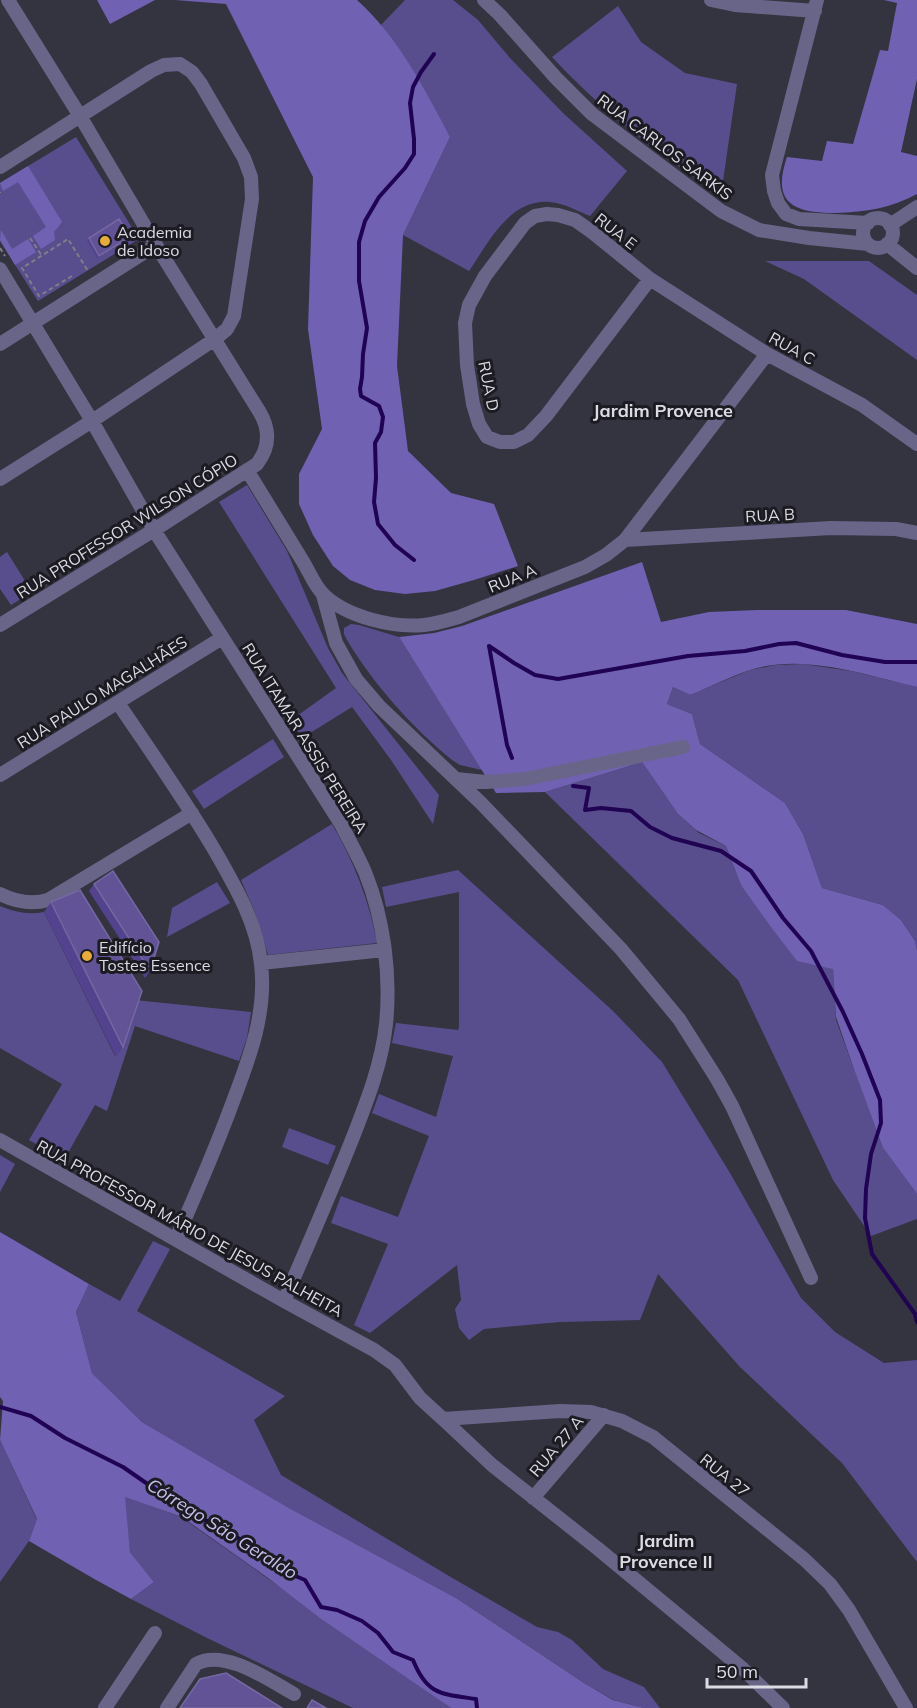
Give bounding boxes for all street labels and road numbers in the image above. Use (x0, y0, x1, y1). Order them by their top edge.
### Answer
street label: RUA CARLOS SARKIS (594, 90, 736, 204)
street label: RUA E (591, 208, 641, 254)
street label: RUA C (765, 327, 819, 369)
street label: RUA D (474, 359, 504, 413)
street label: RUA PROFESSOR WILSON CÓPIO (13, 449, 241, 603)
street label: RUA B (745, 504, 795, 526)
street label: RUA A (485, 559, 539, 597)
street label: RUA PAULO MAGALHÃES (13, 631, 191, 753)
street label: RUA ITAMAR ASSIS PEREIRA (238, 639, 372, 837)
street label: RUA PROFESSOR MÁRIO DE JESUS PALHEITA (33, 1135, 347, 1321)
street label: RUA 27 A (525, 1411, 588, 1481)
street label: RUA 27 (696, 1449, 754, 1501)

